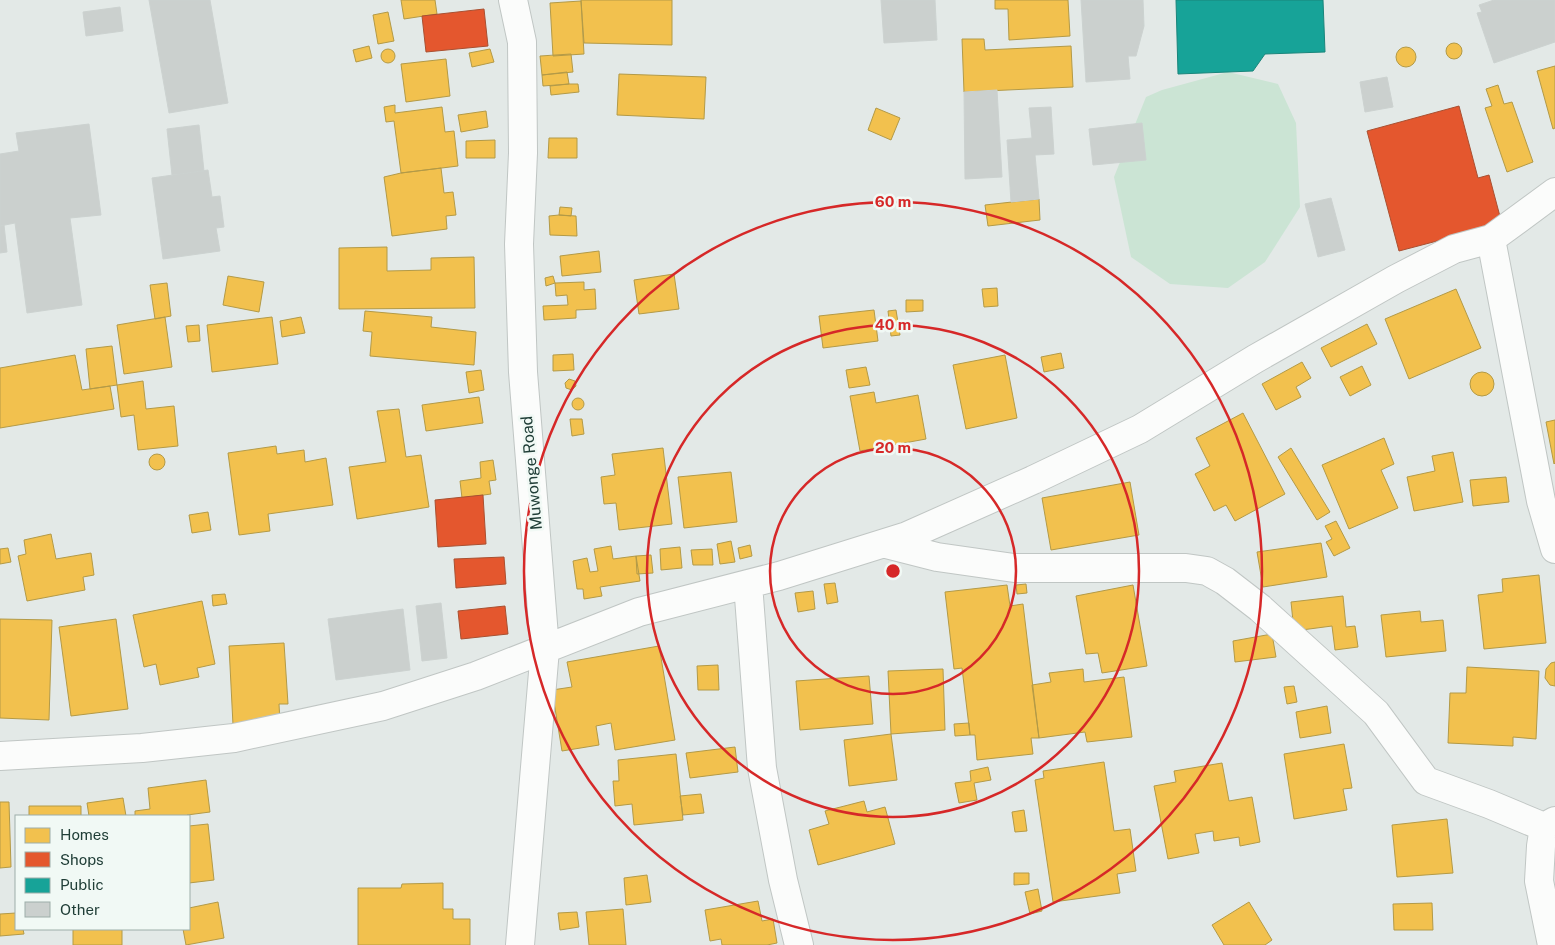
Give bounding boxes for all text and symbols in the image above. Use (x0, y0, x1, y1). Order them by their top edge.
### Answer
text: 60 m (875, 193, 911, 210)
text: 40 m (875, 316, 911, 333)
street label: Muwonge Road (517, 415, 546, 531)
text: 20 m (875, 439, 911, 456)
centre of rings (884, 562, 902, 580)
legend (15, 815, 190, 930)
text: Homes (60, 826, 109, 843)
text: Shops (60, 851, 104, 868)
text: Public (60, 876, 104, 893)
text: Other (60, 901, 100, 918)

